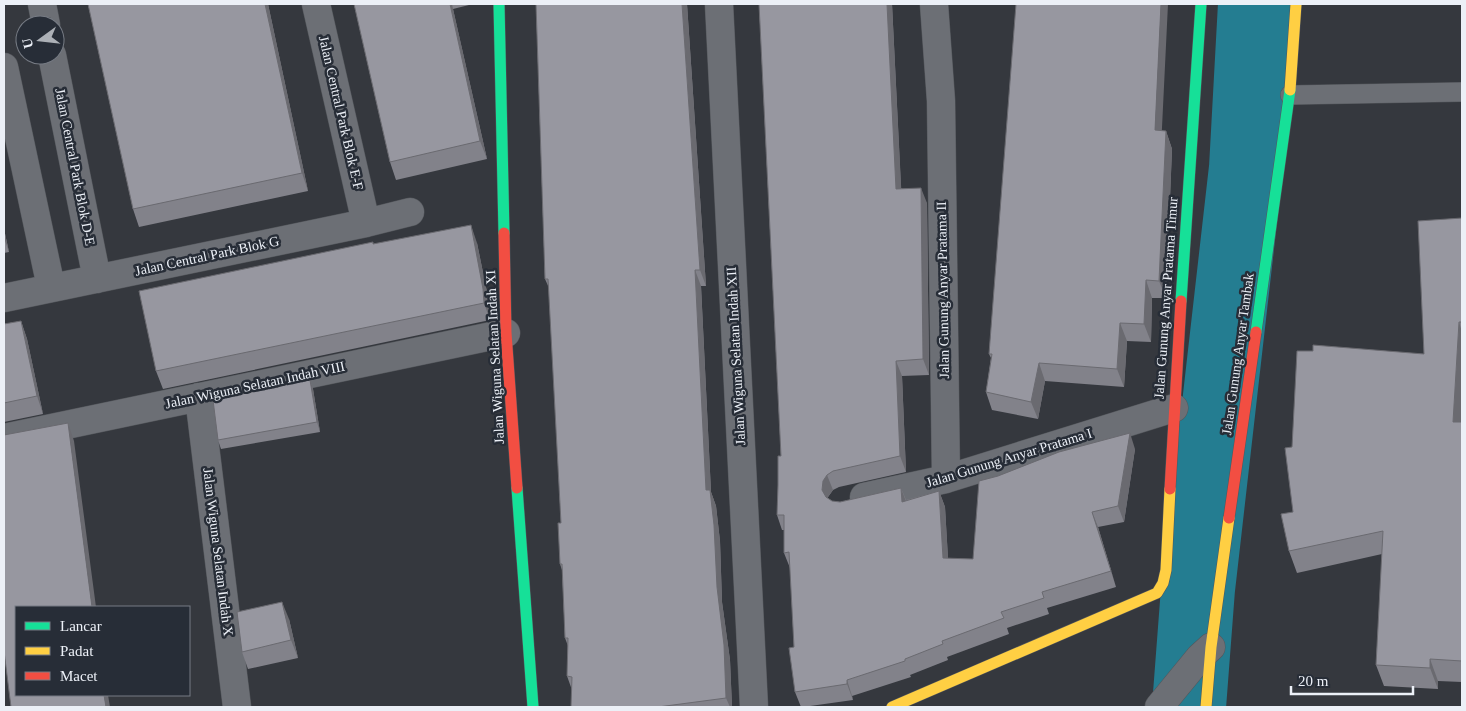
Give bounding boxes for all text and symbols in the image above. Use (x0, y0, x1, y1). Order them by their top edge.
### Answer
north arrow (15, 15, 65, 65)
street label: Jalan Central Park Blok E-F (316, 34, 366, 192)
text: U (19, 36, 36, 50)
street label: Jalan Central Park Blok D-E (52, 87, 98, 247)
street label: Jalan Gunung Anyar Pratama Timur (1151, 196, 1181, 399)
street label: Jalan Gunung Anyar Pratama II (934, 201, 952, 379)
street label: Jalan Central Park Blok G (134, 233, 280, 279)
street label: Jalan Wiguna Selatan Indah XII (724, 266, 748, 446)
street label: Jalan Wiguna Selatan Indah XI (483, 269, 507, 444)
street label: Jalan Gunung Anyar Tambak (1219, 272, 1257, 436)
street label: Jalan Wiguna Selatan Indah VIII (164, 359, 346, 411)
street label: Jalan Gunung Anyar Pratama I (924, 425, 1094, 490)
street label: Jalan Wiguna Selatan Indah X (200, 467, 236, 637)
legend (15, 606, 190, 696)
text: Lancar (60, 618, 102, 634)
text: Padat (60, 643, 94, 659)
scale bar (1291, 664, 1414, 696)
text: Macet (60, 668, 98, 684)
text: 20 m (1298, 673, 1329, 689)

